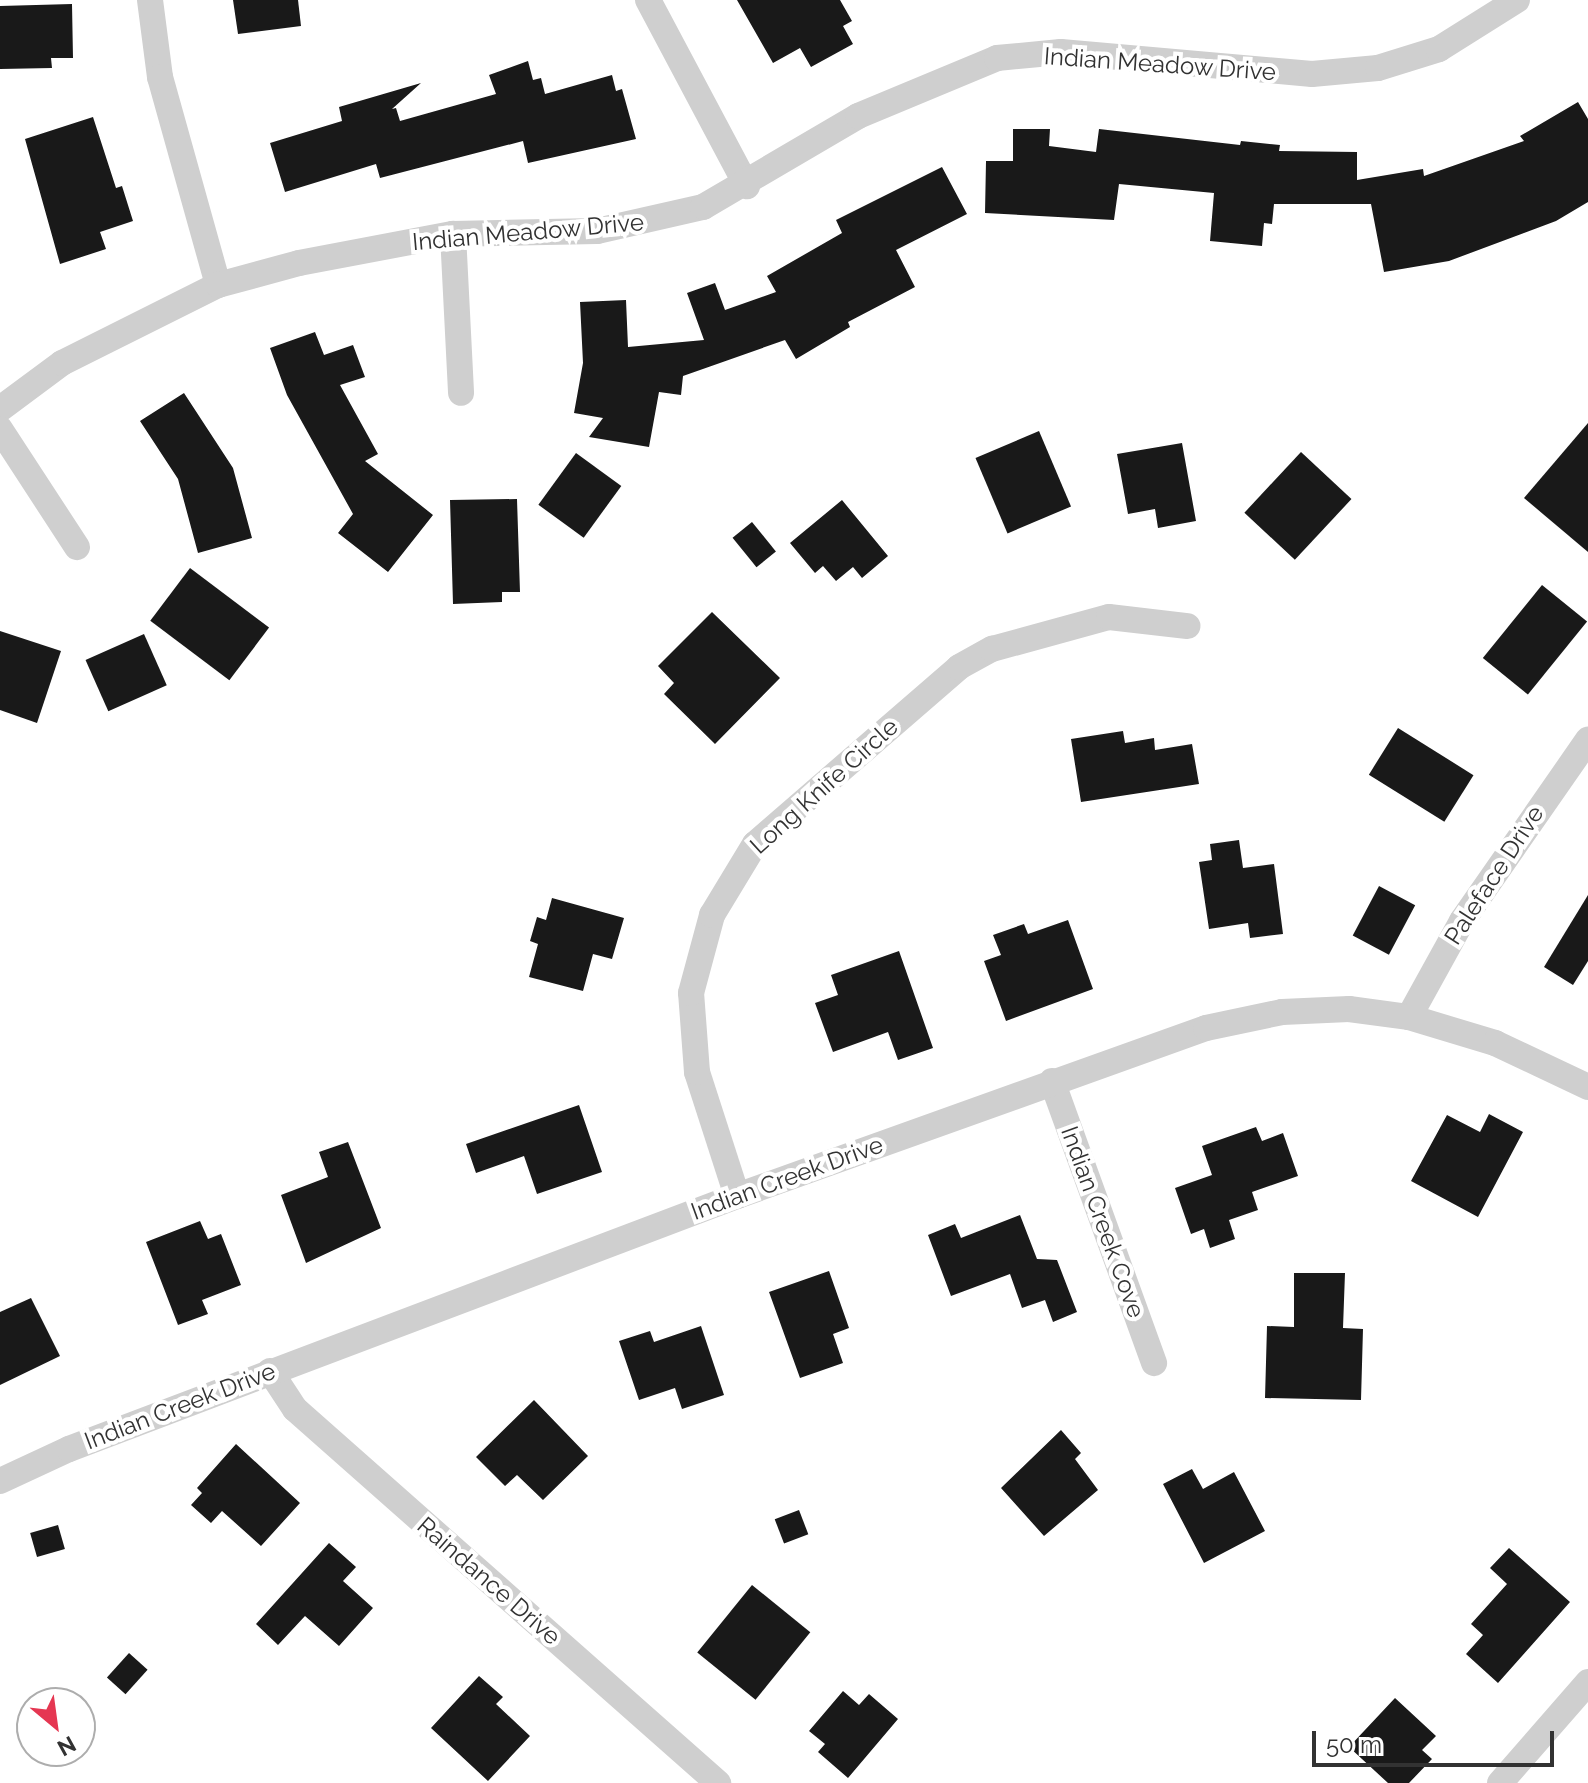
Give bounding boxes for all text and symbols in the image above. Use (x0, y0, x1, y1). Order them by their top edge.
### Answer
street label: Indian Meadow Drive (1043, 42, 1277, 86)
street label: Indian Meadow Drive (411, 208, 645, 256)
street label: Long Knife Circle (744, 712, 904, 860)
street label: Paleface Drive (1438, 800, 1550, 950)
street label: Indian Creek Cove (1055, 1122, 1151, 1322)
street label: Indian Creek Drive (687, 1130, 887, 1226)
street label: Indian Creek Drive (81, 1356, 279, 1456)
street label: Raindance Drive (412, 1511, 566, 1651)
north arrow (16, 1687, 96, 1767)
scale bar (1316, 1715, 1558, 1765)
text: 50 m (1326, 1730, 1382, 1759)
text: N (53, 1731, 80, 1762)

